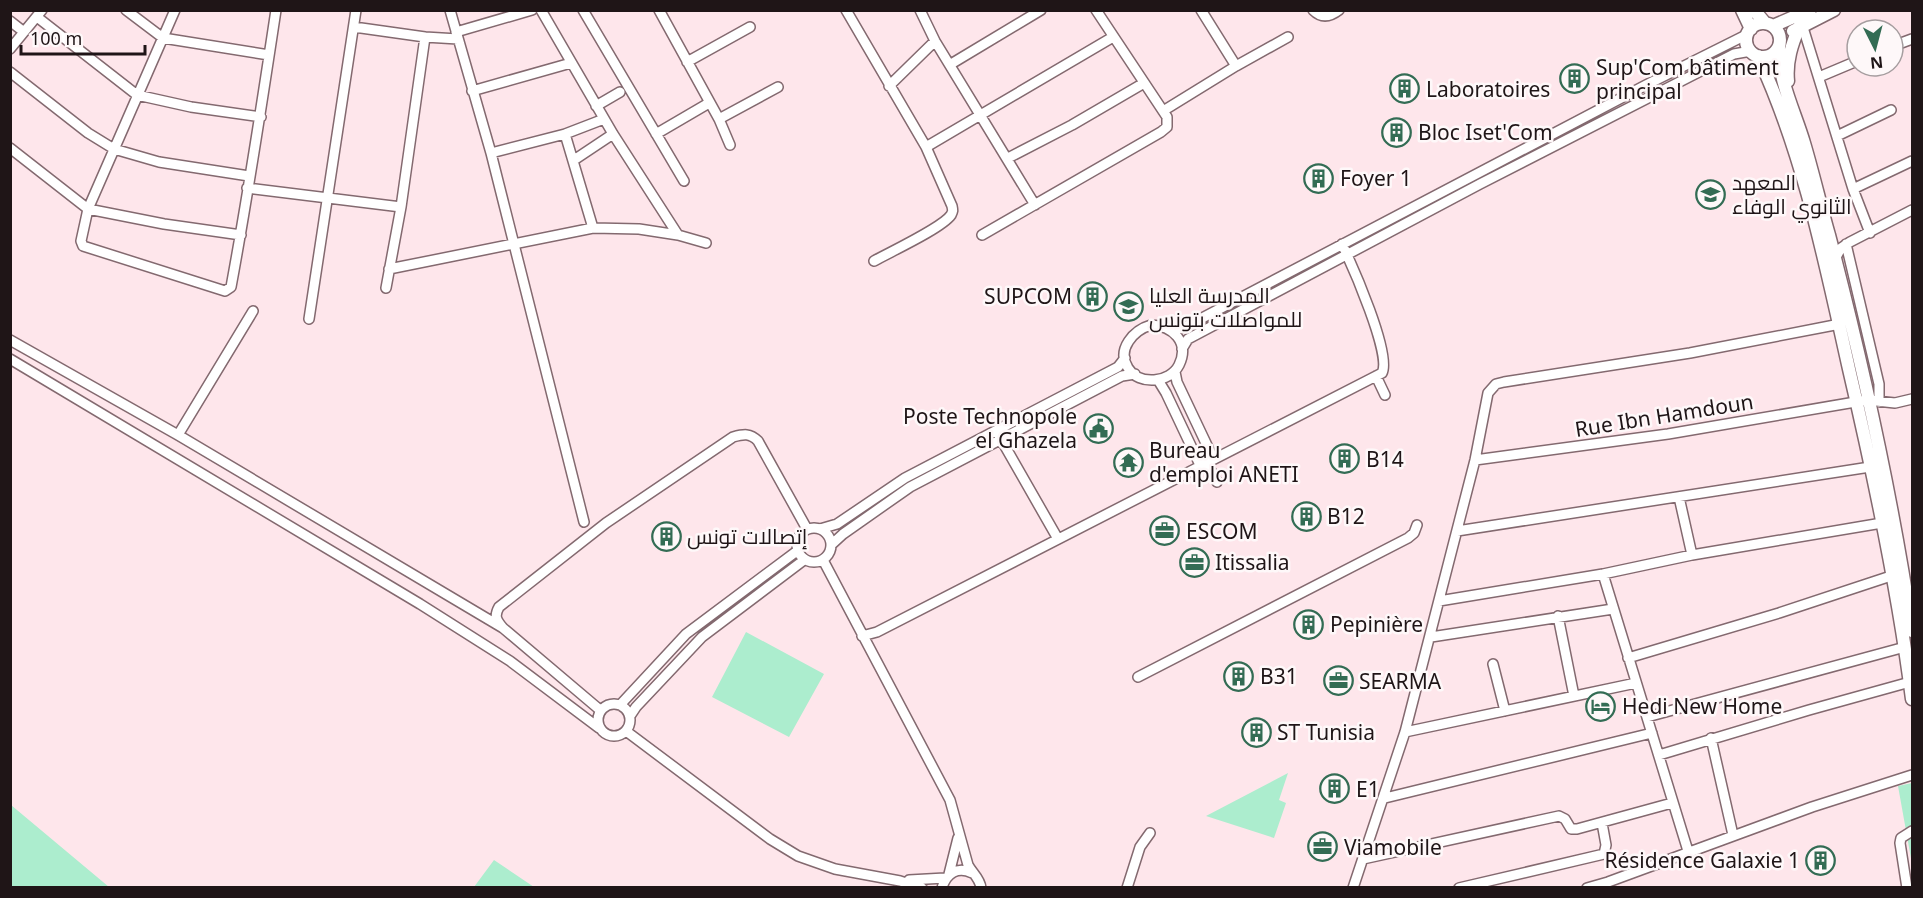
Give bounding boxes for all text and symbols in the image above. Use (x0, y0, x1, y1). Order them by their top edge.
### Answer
scale bar (21, 18, 146, 56)
north arrow (1845, 18, 1905, 78)
text: 100 m (30, 26, 82, 50)
text: N (1869, 51, 1884, 75)
place label: Sup'Com bâtiment principal (1596, 53, 1779, 105)
building icon: Sup'Com bâtiment principal (1559, 63, 1591, 95)
building icon: Laboratoires (1389, 73, 1421, 105)
place label: Laboratoires (1426, 75, 1550, 103)
building icon: Bloc Iset'Com (1381, 116, 1413, 148)
place label: Bloc Iset'Com (1418, 118, 1553, 146)
building icon: Foyer 1 (1303, 162, 1335, 194)
place label: Foyer 1 (1340, 164, 1412, 192)
place label: المعهد الثانوي الوفاء (1732, 168, 1852, 223)
school or university icon: المعهد الثانوي الوفاء (1695, 178, 1727, 210)
building icon: SUPCOM (1077, 280, 1109, 312)
place label: المدرسة العليا للمواصلات بتونس (1149, 281, 1302, 333)
place label: SUPCOM (984, 282, 1072, 310)
school or university icon: المدرسة العليا للمواصلات بتونس (1112, 291, 1144, 323)
street label: Rue Ibn Hamdoun (1573, 387, 1755, 443)
place label: Poste Technopole el Ghazela (903, 402, 1077, 454)
public building icon: Poste Technopole el Ghazela (1082, 412, 1114, 444)
place label: Bureau d'emploi ANETI (1149, 436, 1299, 488)
building icon: B14 (1329, 443, 1361, 475)
place label: B14 (1366, 445, 1404, 473)
temple icon: Bureau d'emploi ANETI (1112, 446, 1144, 478)
building icon: B12 (1290, 500, 1322, 532)
place label: B12 (1327, 502, 1365, 530)
office icon: ESCOM (1149, 515, 1181, 547)
place label: ESCOM (1186, 517, 1258, 545)
building icon: إتصالات تونس (650, 520, 682, 552)
place label: إتصالات تونس (687, 522, 807, 550)
office icon: Itissalia (1178, 546, 1210, 578)
place label: Itissalia (1215, 548, 1290, 576)
building icon: Pepinière (1293, 608, 1325, 640)
place label: Pepinière (1330, 610, 1423, 638)
building icon: B31 (1223, 660, 1255, 692)
place label: B31 (1260, 662, 1298, 690)
office icon: SEARMA (1322, 665, 1354, 697)
place label: SEARMA (1359, 667, 1442, 695)
hotel icon: Hedi New Home (1585, 690, 1617, 722)
place label: Hedi New Home (1622, 692, 1782, 720)
building icon: ST Tunisia (1240, 716, 1272, 748)
place label: ST Tunisia (1277, 718, 1375, 746)
building icon: E1 (1319, 773, 1351, 805)
place label: E1 (1356, 775, 1380, 803)
office icon: Viamobile (1307, 831, 1339, 863)
place label: Viamobile (1344, 833, 1442, 861)
building icon: Résidence Galaxie 1 (1805, 844, 1837, 876)
place label: Résidence Galaxie 1 (1604, 846, 1800, 874)

